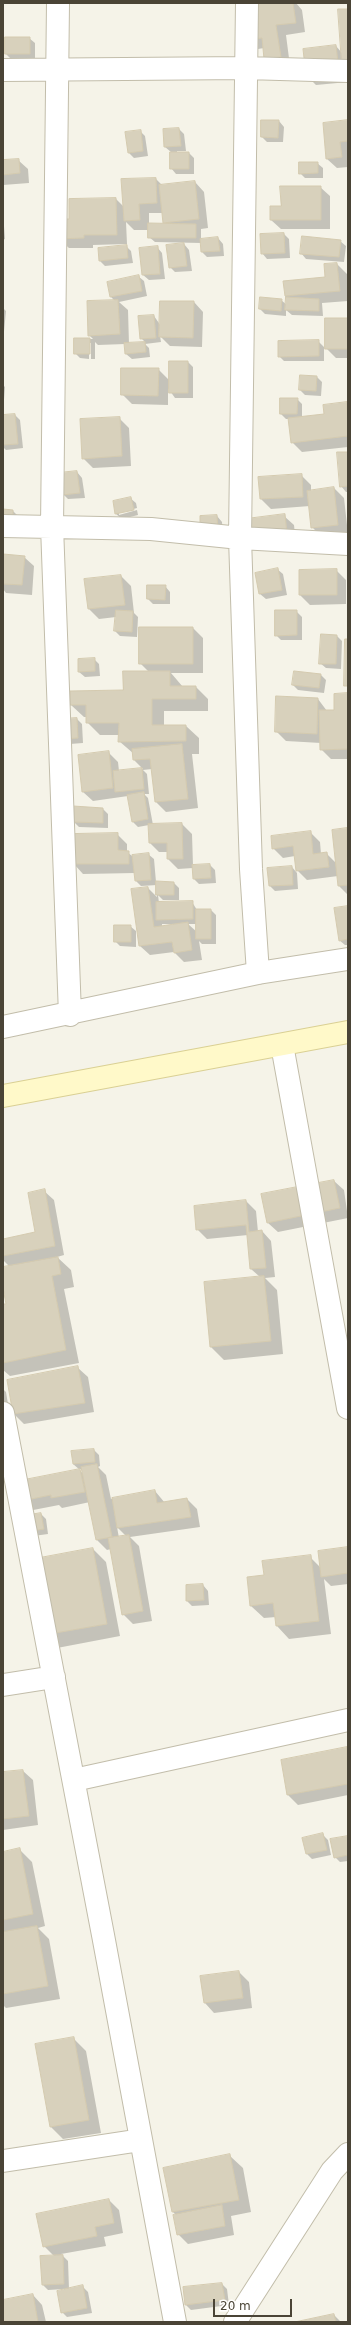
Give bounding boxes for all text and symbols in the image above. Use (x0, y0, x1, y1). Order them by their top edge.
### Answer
scale bar (215, 2291, 294, 2317)
text: 20 m (220, 2299, 251, 2313)

